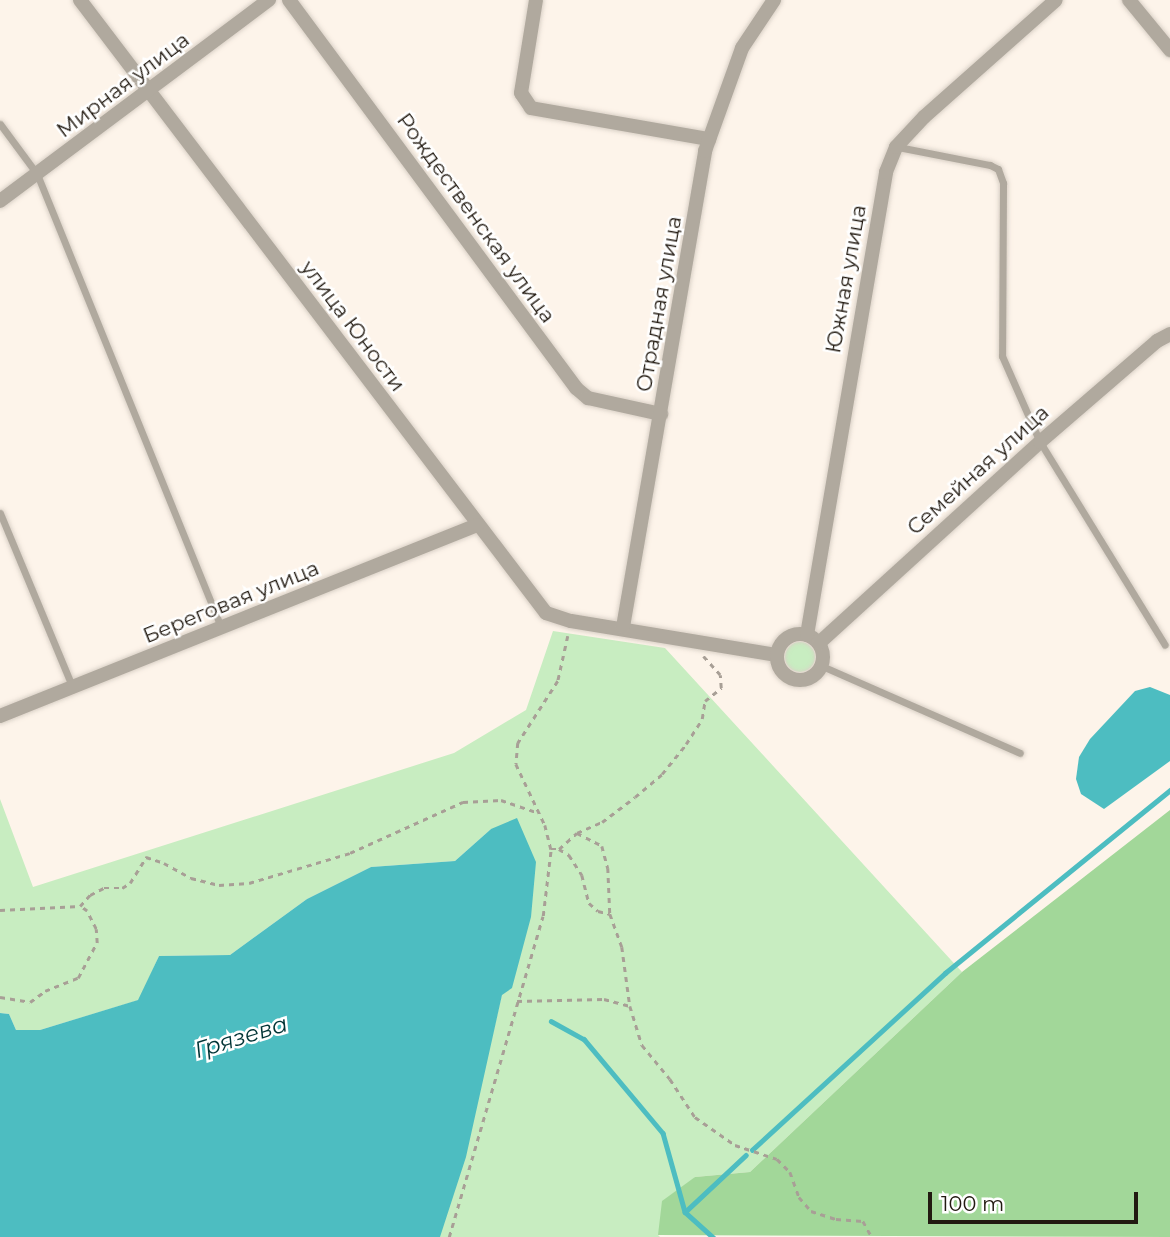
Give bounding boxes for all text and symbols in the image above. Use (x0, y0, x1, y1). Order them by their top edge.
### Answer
street label: Мирная улица (52, 27, 194, 143)
street label: Рождественская улица (391, 108, 561, 328)
street label: Южная улица (821, 203, 871, 355)
street label: Отрадная улица (631, 214, 687, 394)
street label: улица Юности (296, 256, 410, 396)
street label: Семейная улица (902, 400, 1054, 540)
street label: Береговая улица (139, 555, 323, 649)
water label: Грязева (191, 1010, 291, 1064)
scale bar (932, 1178, 1142, 1222)
text: 100 m (941, 1191, 1004, 1216)

